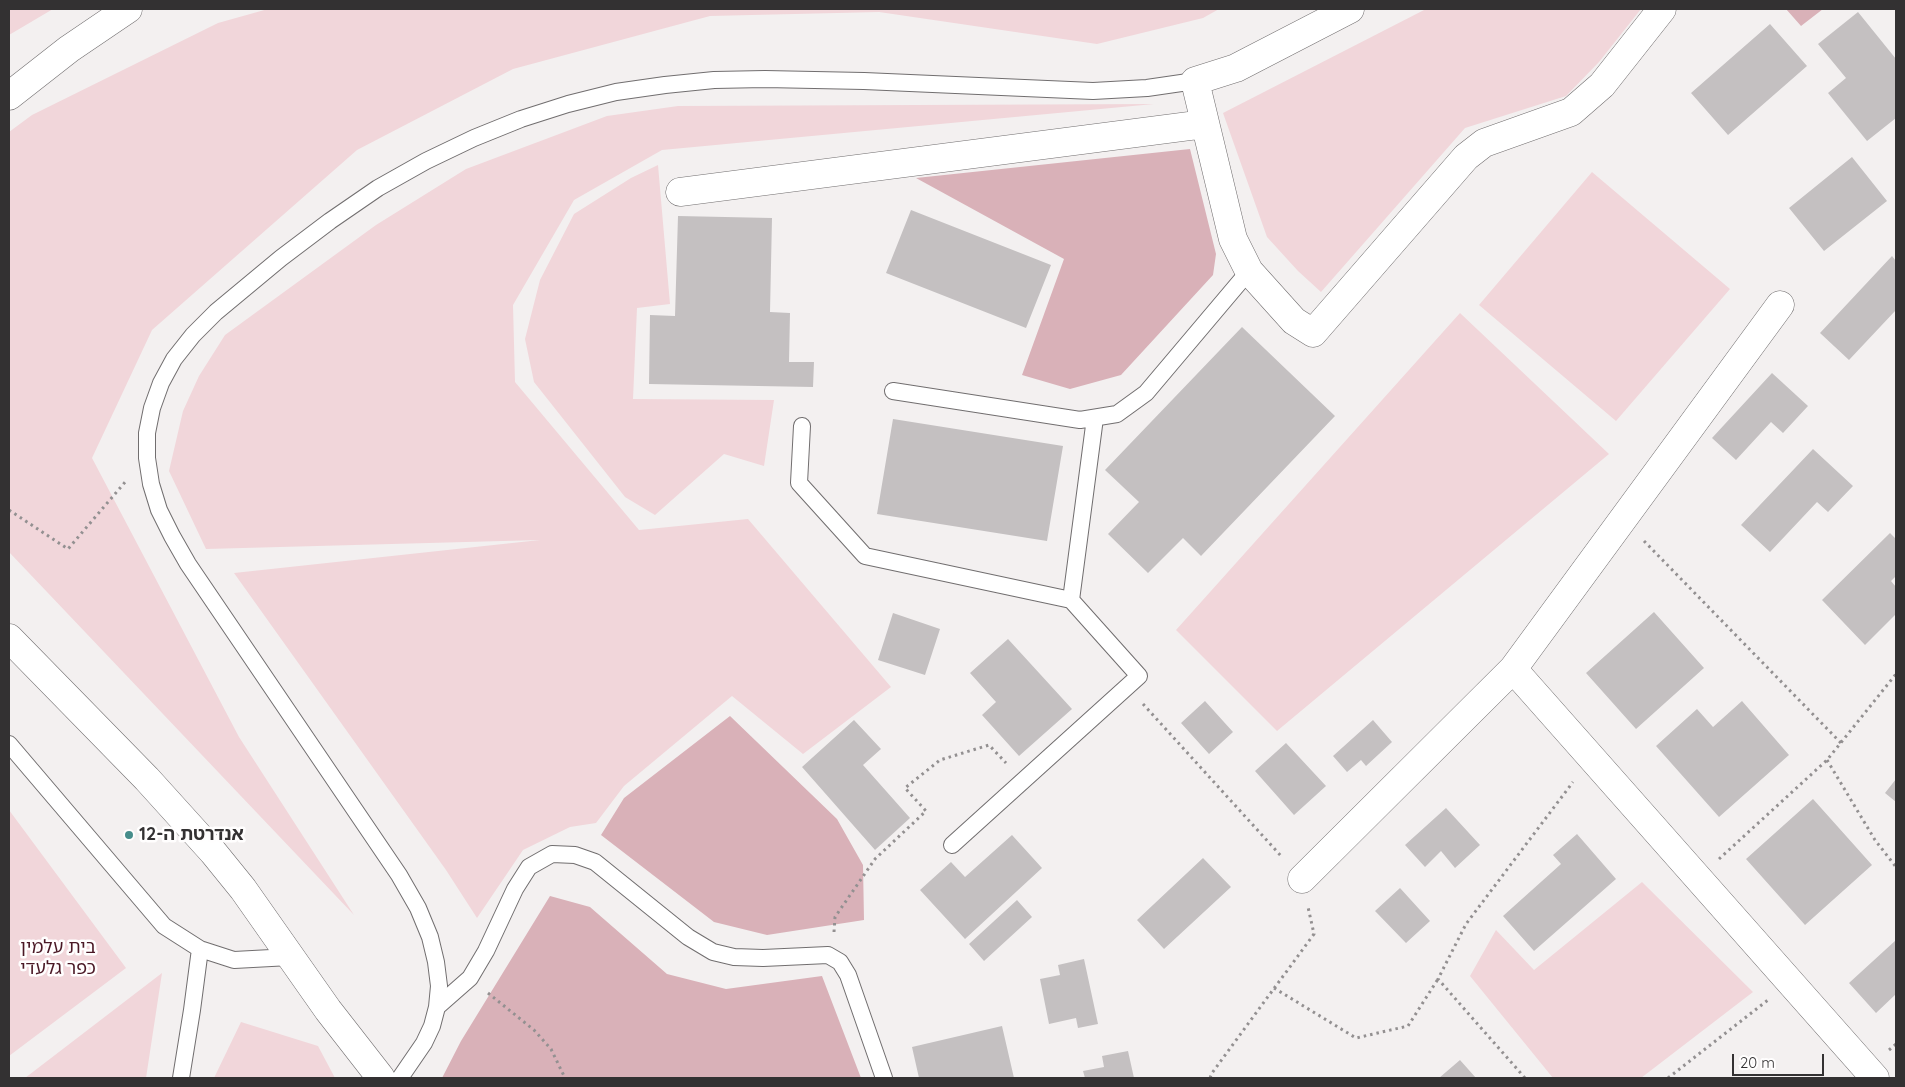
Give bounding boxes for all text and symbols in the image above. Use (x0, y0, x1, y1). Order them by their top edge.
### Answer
place label: אנדרטת ה-12 (139, 824, 244, 846)
marker: אנדרטת ה-12 (123, 829, 135, 841)
park label: בית עלמין כפר גלעדי (20, 937, 96, 980)
scale bar (1735, 1044, 1828, 1076)
text: 20 m (1740, 1053, 1775, 1072)

